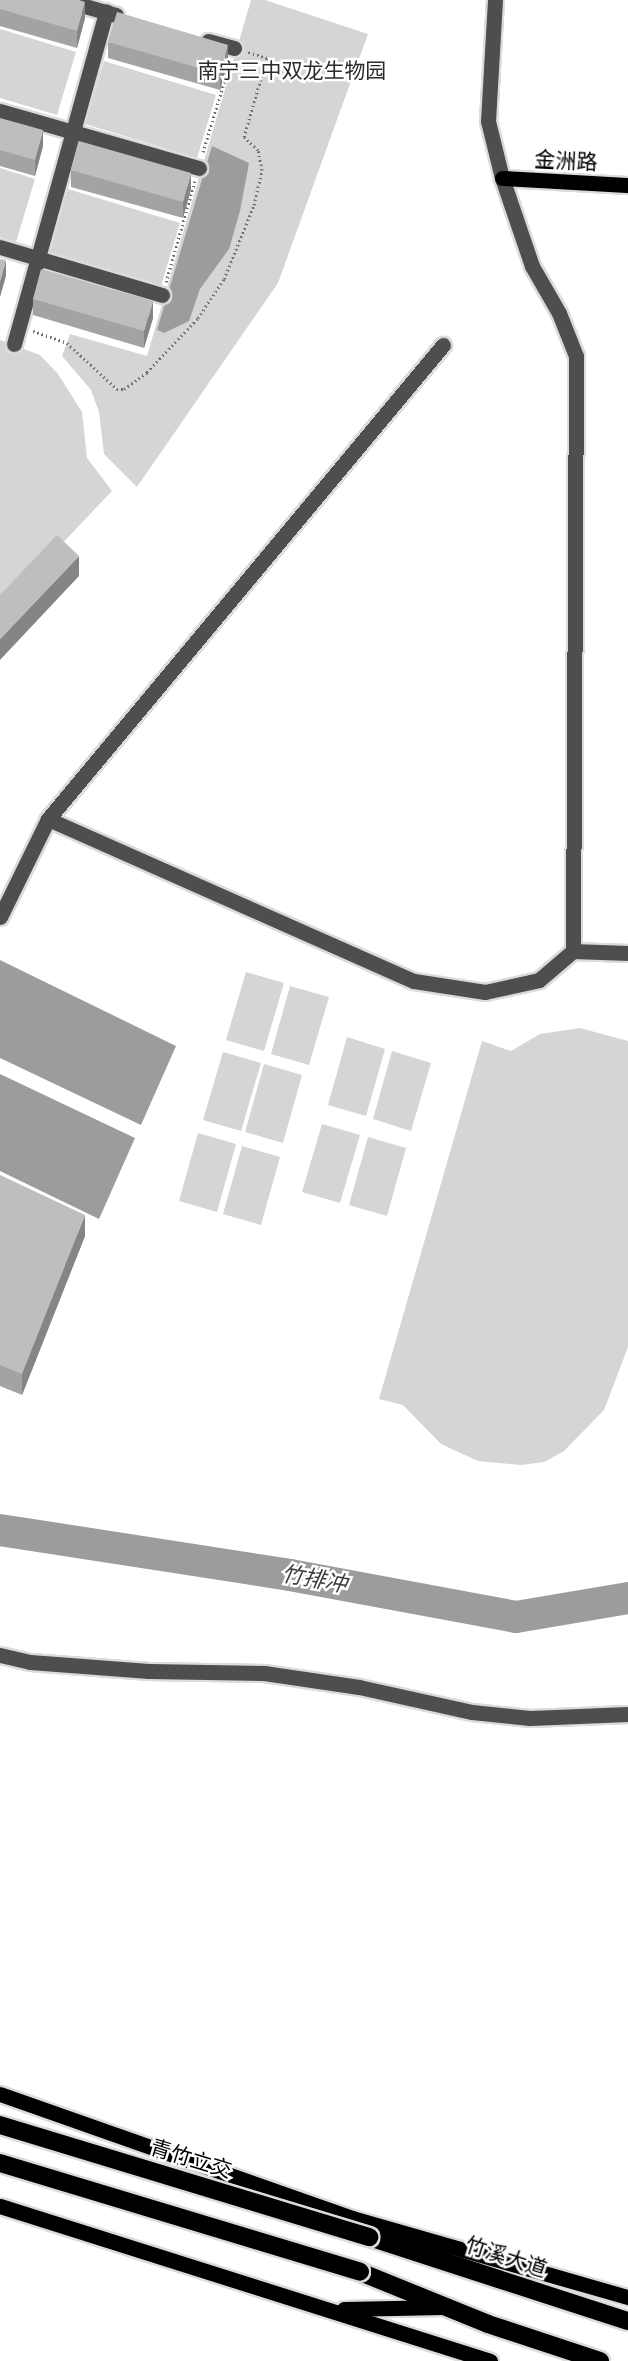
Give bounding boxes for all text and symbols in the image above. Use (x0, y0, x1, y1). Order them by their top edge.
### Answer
park label: 南宁三中双龙生物园 (198, 58, 386, 84)
street label: 金洲路 (534, 147, 598, 175)
water label: 竹排冲 (279, 1561, 349, 1599)
street label: 青竹立交 (147, 2135, 235, 2183)
street label: 竹溪大道 (462, 2232, 550, 2282)

